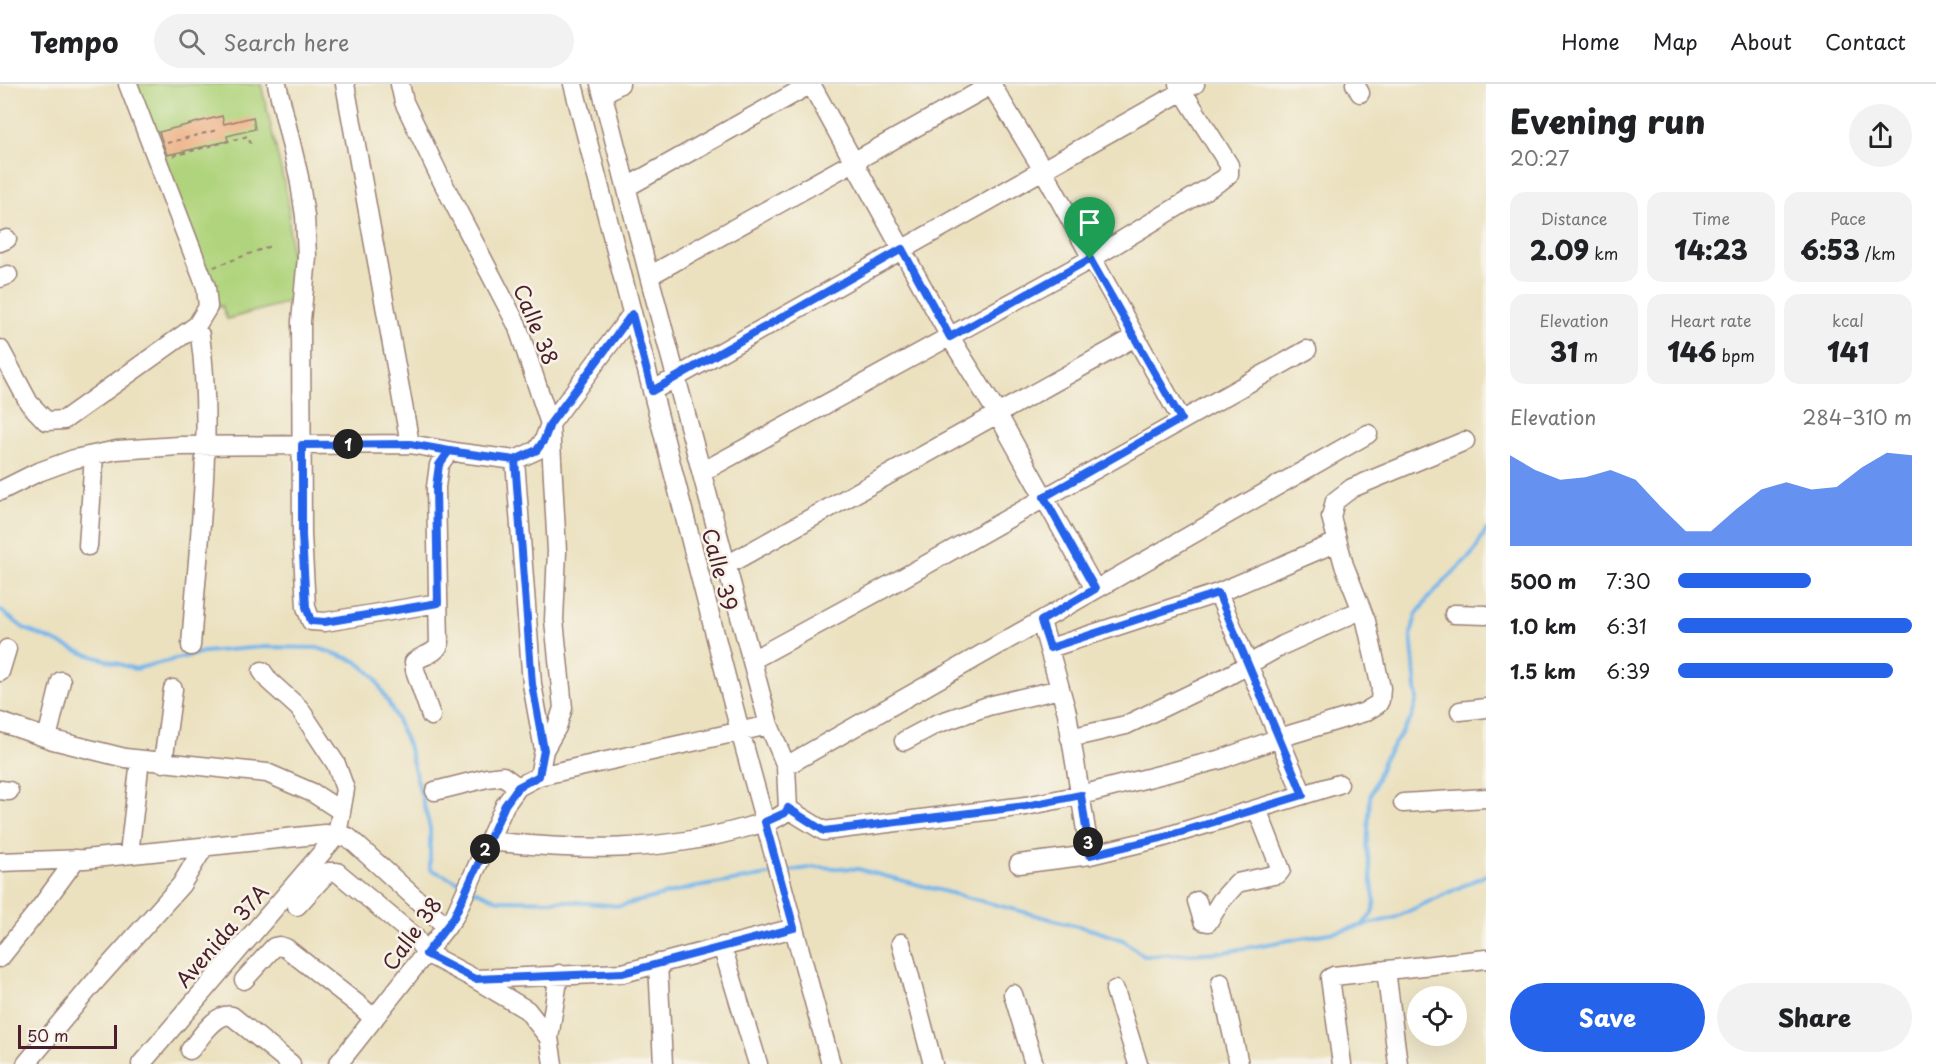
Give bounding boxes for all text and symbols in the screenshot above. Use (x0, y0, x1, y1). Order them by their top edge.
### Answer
search box (154, 14, 574, 68)
text: Tempo (30, 20, 118, 63)
icon: search (175, 25, 208, 58)
text: Search here (223, 25, 349, 58)
text: Home (1561, 25, 1620, 57)
text: Map (1653, 25, 1698, 57)
text: About (1731, 25, 1792, 57)
text: Contact (1825, 25, 1906, 57)
text: Evening run (1510, 95, 1705, 145)
button: share (1849, 104, 1912, 167)
text: 20:27 (1510, 143, 1569, 173)
pin (1064, 197, 1115, 259)
icon: arrive (1073, 206, 1106, 239)
text: Distance (1540, 206, 1608, 230)
text: Time (1692, 206, 1730, 230)
text: Pace (1830, 206, 1866, 230)
text: 2.09 (1530, 230, 1589, 269)
text: 14:23 (1674, 230, 1748, 269)
text: 6:53 (1801, 230, 1860, 269)
text: km (1589, 241, 1618, 265)
text: /km (1860, 241, 1895, 265)
street label: Calle 38 (506, 279, 568, 369)
text: Elevation (1539, 308, 1609, 332)
text: Heart rate (1671, 308, 1751, 332)
text: kcal (1832, 308, 1864, 332)
text: 31 (1550, 332, 1578, 371)
text: 146 (1667, 332, 1716, 371)
text: 141 (1827, 332, 1869, 371)
text: m (1578, 343, 1598, 367)
text: bpm (1716, 343, 1755, 367)
text: Elevation (1510, 402, 1596, 432)
text: 284–310 m (1802, 402, 1912, 432)
pin: 1 (333, 429, 363, 459)
text: 1 (344, 432, 352, 456)
street label: Calle 39 (695, 524, 747, 614)
text: 500 m (1510, 566, 1577, 596)
text: 7:30 (1606, 566, 1651, 596)
text: 1.0 km (1510, 611, 1577, 641)
text: 6:31 (1606, 611, 1647, 641)
text: 1.5 km (1510, 656, 1576, 686)
text: 6:39 (1606, 656, 1650, 686)
pin: 3 (1073, 827, 1103, 857)
text: 3 (1083, 830, 1093, 854)
pin: 2 (470, 834, 500, 864)
text: 2 (479, 837, 491, 861)
street label: Avenida 37A (167, 876, 275, 994)
street label: Calle 38 (373, 889, 449, 977)
button: Save (1510, 983, 1705, 1052)
button: Share (1717, 983, 1912, 1052)
map controls (1407, 986, 1467, 1046)
button: locate (1407, 986, 1467, 1046)
scale bar (18, 1022, 117, 1050)
text: 50 m (27, 1023, 68, 1047)

